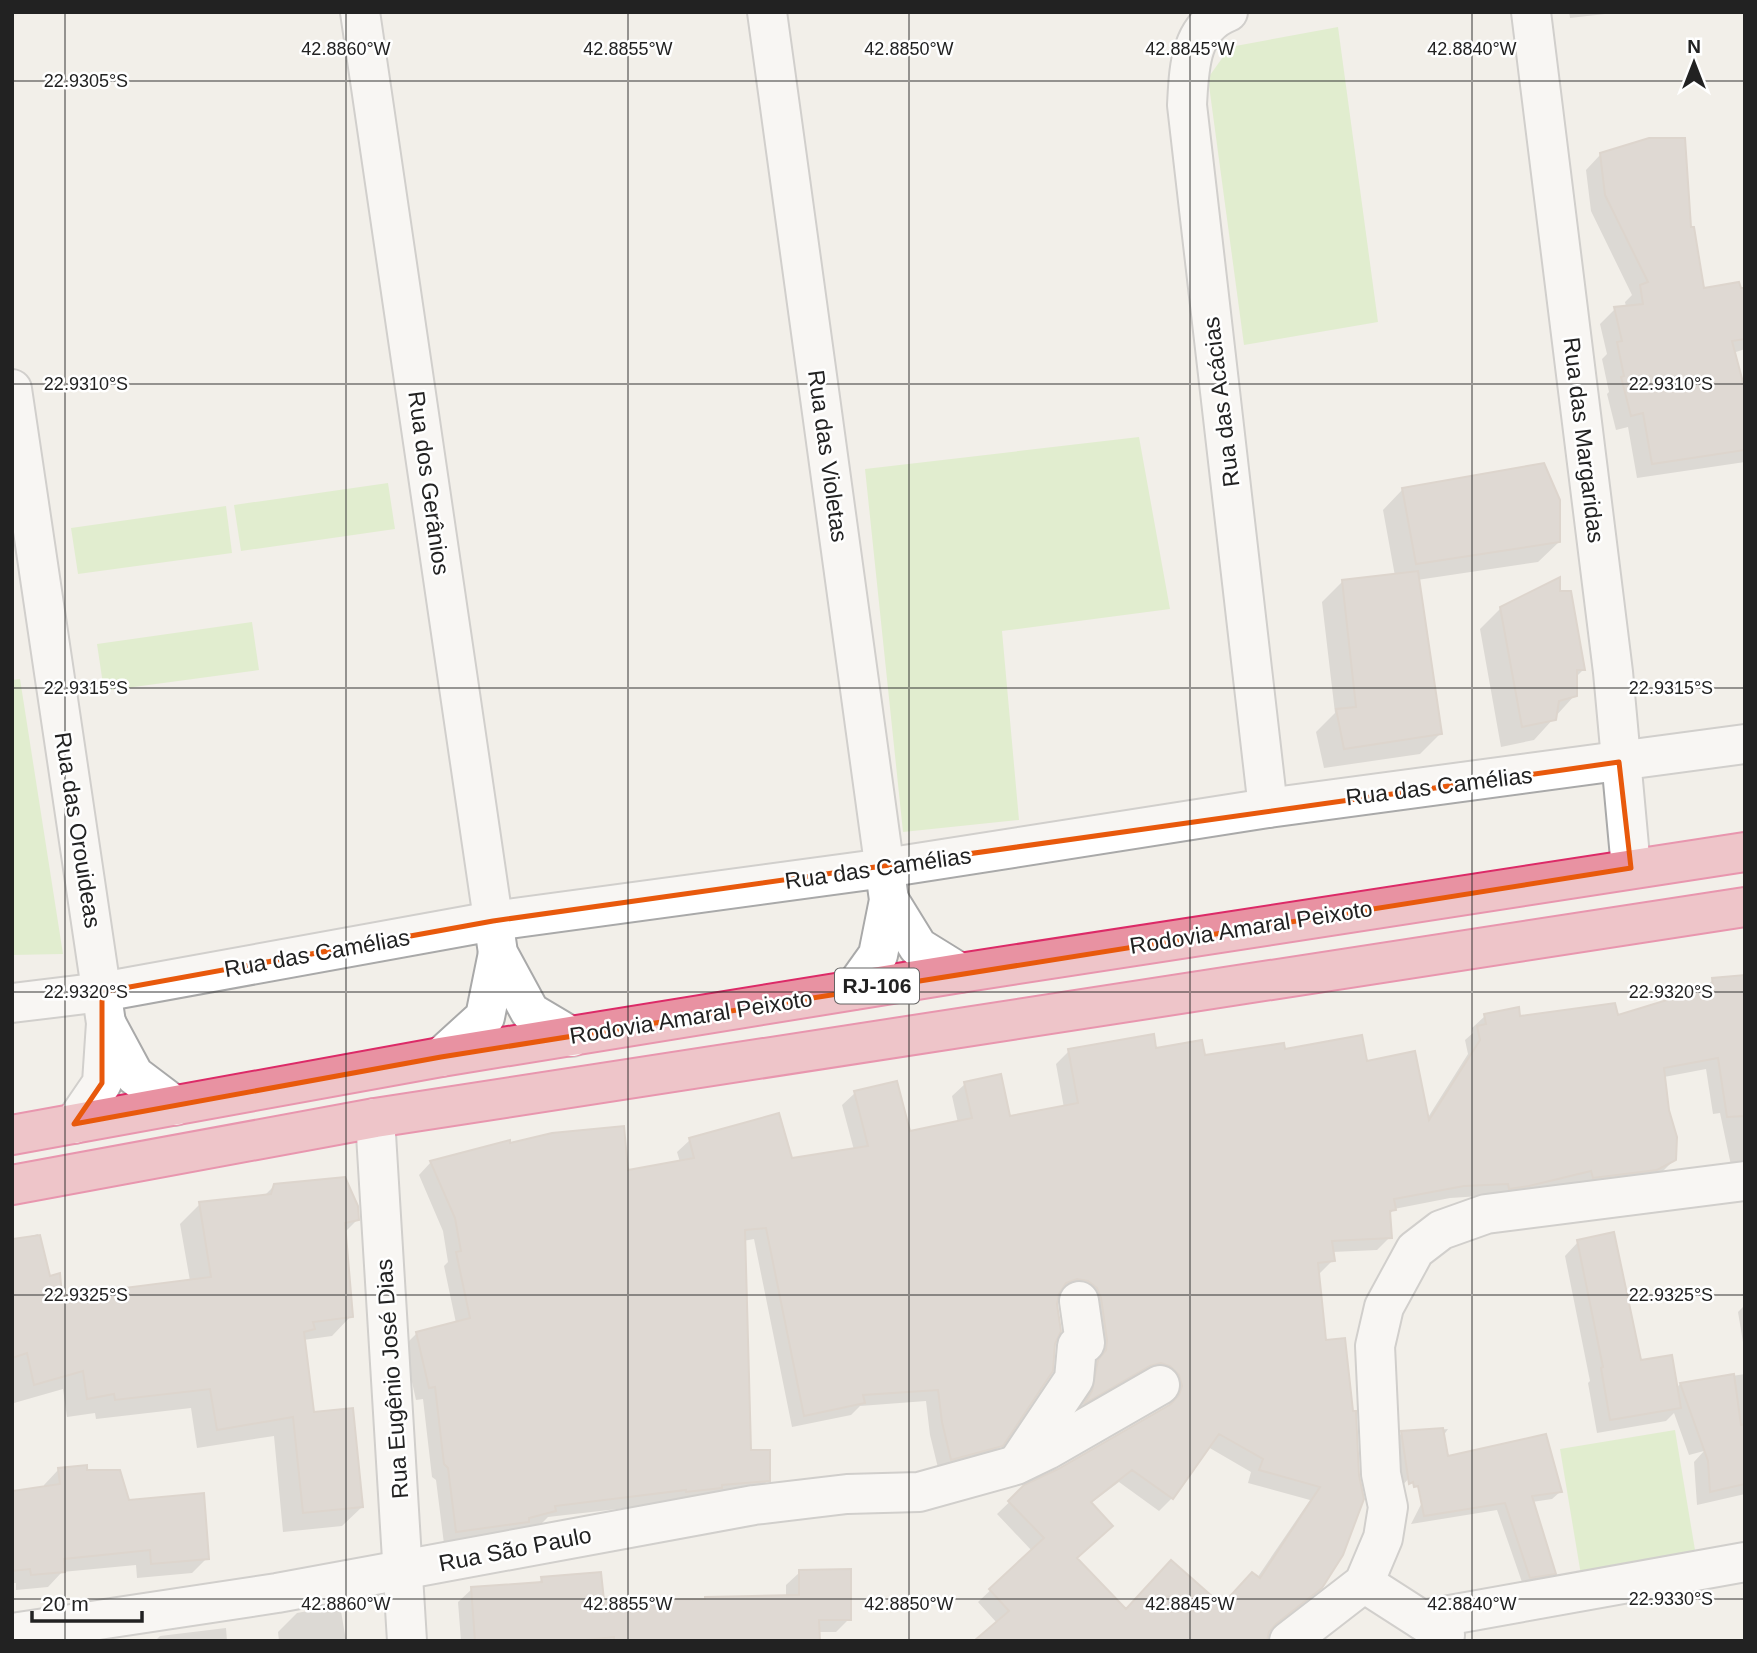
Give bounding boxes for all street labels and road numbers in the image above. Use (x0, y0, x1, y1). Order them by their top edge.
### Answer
street label: Rua das Acácias (1198, 315, 1244, 489)
street label: Rua das Margaridas (1558, 336, 1610, 544)
street label: Rua das Violetas (803, 368, 853, 544)
street label: Rua dos Gerânios (403, 389, 455, 577)
street label: Rua das Orouideas (50, 730, 106, 930)
street label: Rua das Camélias (1344, 762, 1534, 810)
street label: Rua das Camélias (783, 842, 973, 894)
street label: Rodovia Amaral Peixoto (1128, 895, 1374, 959)
street label: Rua das Camélias (222, 924, 412, 982)
road number: RJ-106 (835, 968, 919, 1004)
street label: Rodovia Amaral Peixoto (568, 985, 814, 1049)
street label: Rua Eugênio José Dias (371, 1258, 413, 1500)
street label: Rua São Paulo (437, 1521, 593, 1577)

